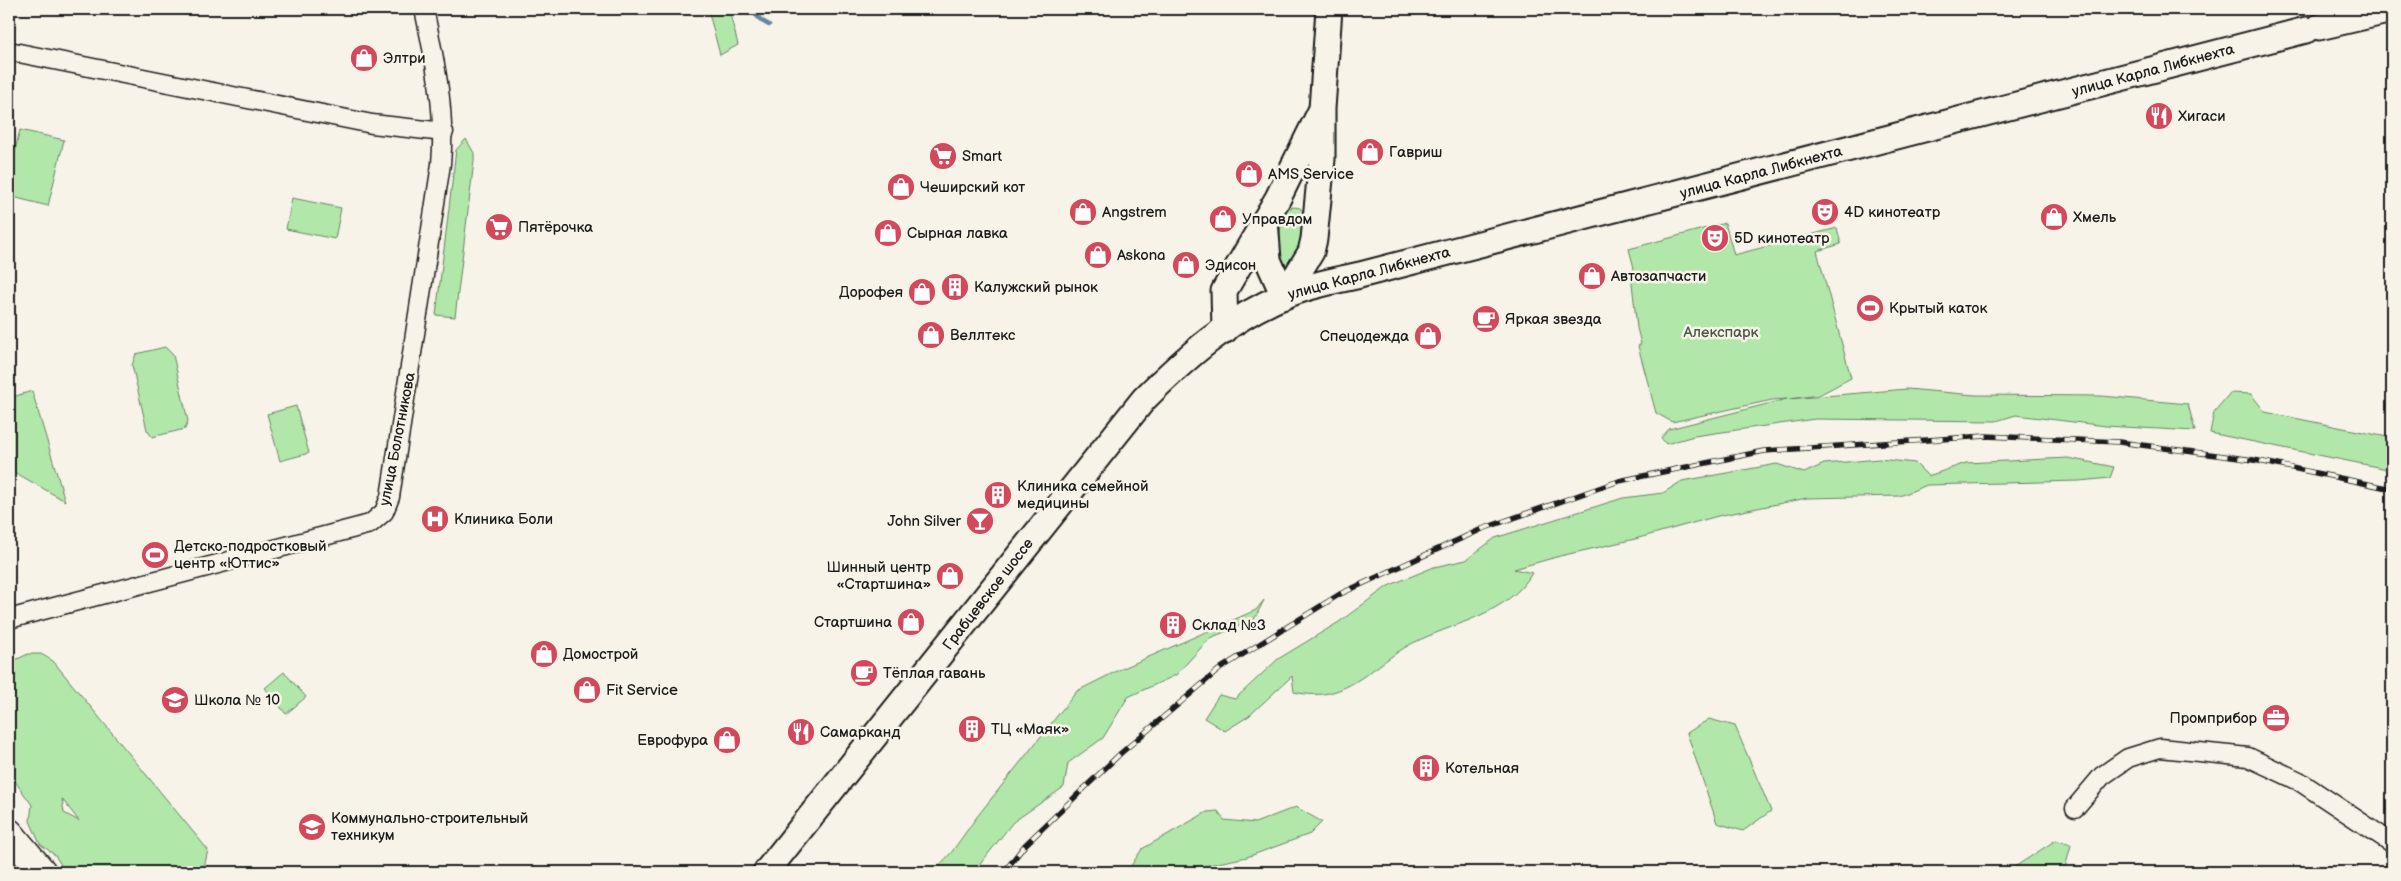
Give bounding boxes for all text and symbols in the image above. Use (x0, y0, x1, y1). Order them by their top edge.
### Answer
street label: улица Карла Либкнехта (2070, 40, 2236, 101)
shop icon: Элтри (349, 43, 379, 73)
place label: Элтри (383, 49, 426, 68)
restaurant icon: Хигаси (2144, 101, 2174, 131)
place label: Хигаси (2178, 107, 2226, 126)
shop icon: Гавриш (1355, 137, 1385, 167)
supermarket icon: Smart (928, 141, 958, 171)
street label: улица Карла Либкнехта (1678, 142, 1844, 203)
place label: Гавриш (1389, 143, 1442, 162)
place label: Smart (962, 147, 1003, 166)
shop icon: AMS Service (1234, 159, 1264, 189)
place label: AMS Service (1268, 165, 1354, 184)
shop icon: Чеширский кот (886, 172, 916, 202)
place label: Чеширский кот (920, 178, 1025, 197)
shop icon: Angstrem (1068, 197, 1098, 227)
theatre icon: 4D кинотеатр (1810, 197, 1840, 227)
shop icon: Хмель (2039, 202, 2069, 232)
place label: Angstrem (1102, 203, 1167, 222)
place label: 4D кинотеатр (1844, 203, 1941, 222)
shop icon: Управдом (1208, 204, 1238, 234)
place label: Хмель (2073, 208, 2117, 227)
place label: Управдом (1242, 210, 1313, 229)
supermarket icon: Пятёрочка (484, 212, 514, 242)
place label: Пятёрочка (518, 218, 593, 237)
shop icon: Сырная лавка (873, 218, 903, 248)
theatre icon: 5D кинотеатр (1700, 223, 1730, 253)
place label: Сырная лавка (907, 224, 1008, 243)
place label: 5D кинотеатр (1734, 229, 1830, 248)
shop icon: Askona (1083, 240, 1113, 270)
street label: улица Карла Либкнехта (1286, 243, 1452, 304)
place label: Askona (1117, 246, 1166, 265)
shop icon: Эдисон (1171, 250, 1201, 280)
place label: Эдисон (1205, 256, 1256, 275)
shop icon: Автозапчасти (1577, 261, 1607, 291)
place label: Автозапчасти (1610, 267, 1706, 286)
building icon: Калужский рынок (940, 272, 970, 302)
shop icon: Дорофея (907, 277, 937, 307)
place label: Калужский рынок (974, 278, 1098, 297)
place label: Дорофея (839, 283, 903, 302)
sports icon: Крытый каток (1855, 293, 1885, 323)
place label: Крытый каток (1889, 299, 1987, 318)
cafe icon: Яркая звезда (1471, 304, 1501, 334)
place label: Яркая звезда (1505, 310, 1602, 329)
shop icon: Веллтекс (916, 320, 946, 350)
shop icon: Спецодежда (1413, 321, 1443, 351)
park label: Алекспарк (1682, 323, 1759, 342)
place label: Веллтекс (950, 326, 1016, 345)
place label: Спецодежда (1320, 327, 1409, 346)
street label: улица Болотникова (375, 371, 420, 508)
place label: Клиника семейной медицины (1017, 477, 1148, 513)
building icon: Клиника семейной медицины (983, 480, 1013, 510)
hospital icon: Клиника Боли (420, 504, 450, 534)
bar icon: John Silver (965, 506, 995, 536)
place label: Клиника Боли (454, 510, 553, 529)
place label: John Silver (887, 512, 962, 531)
street label: Грабцевское шоссе (939, 535, 1038, 654)
place label: Детско-подростковый центр «Юттис» (174, 537, 327, 573)
sports icon: Детско-подростковый центр «Юттис» (140, 540, 170, 570)
place label: Шинный центр «Стартшина» (827, 558, 932, 594)
shop icon: Шинный центр «Стартшина» (935, 561, 965, 591)
shop icon: Стартшина (896, 607, 926, 637)
building icon: Склад №3 (1158, 610, 1188, 640)
place label: Стартшина (814, 613, 892, 632)
place label: Склад №3 (1192, 616, 1266, 635)
shop icon: Домострой (529, 639, 559, 669)
place label: Домострой (563, 645, 638, 664)
cafe icon: Тёплая гавань (849, 658, 879, 688)
place label: Тёплая гавань (883, 664, 986, 683)
shop icon: Fit Service (572, 675, 602, 705)
place label: Fit Service (606, 681, 678, 700)
school or university icon: Школа № 10 (160, 685, 190, 715)
place label: Школа № 10 (194, 691, 280, 710)
office icon: Промприбор (2261, 703, 2291, 733)
place label: Промприбор (2170, 709, 2258, 728)
building icon: ТЦ «Маяк» (957, 714, 987, 744)
restaurant icon: Самарканд (786, 717, 816, 747)
place label: ТЦ «Маяк» (991, 720, 1069, 739)
place label: Самарканд (820, 723, 900, 742)
shop icon: Еврофура (712, 725, 742, 755)
place label: Еврофура (637, 731, 708, 750)
building icon: Котельная (1411, 753, 1441, 783)
place label: Котельная (1445, 759, 1519, 778)
place label: Коммунально-строительный техникум (331, 809, 528, 845)
school or university icon: Коммунально-строительный техникум (297, 812, 327, 842)

